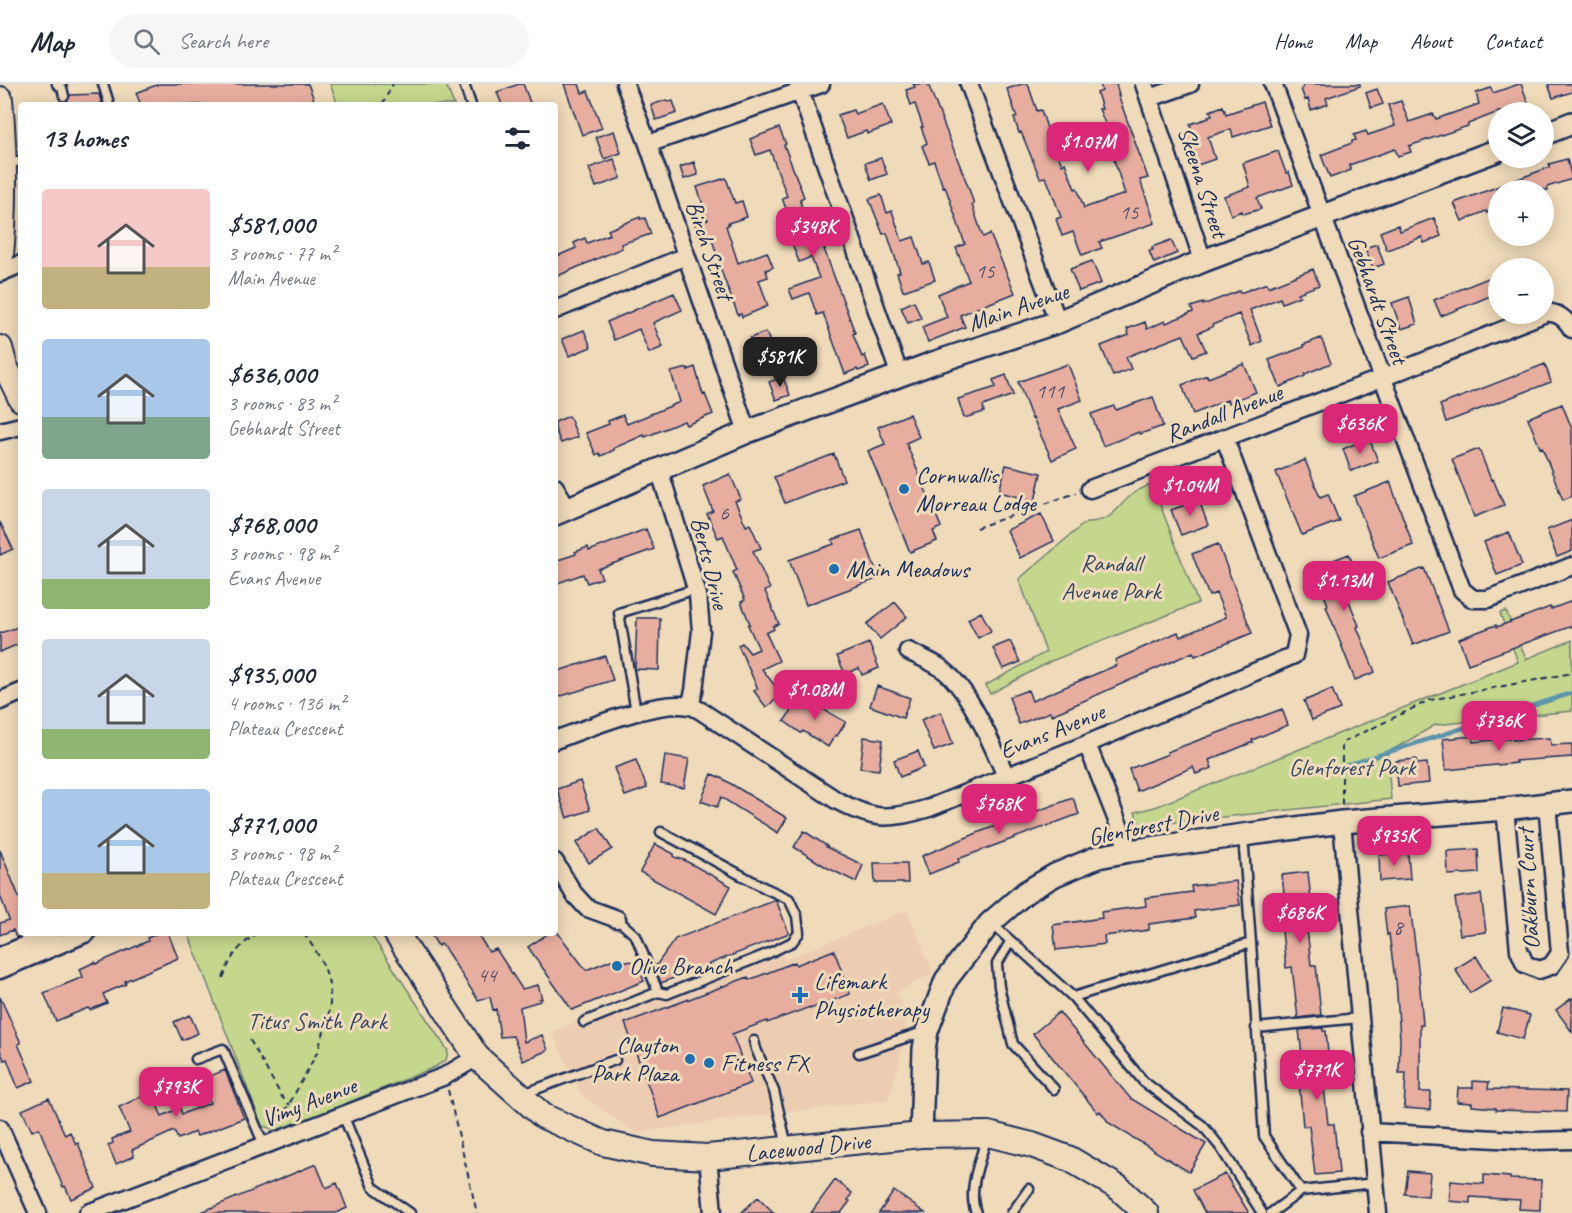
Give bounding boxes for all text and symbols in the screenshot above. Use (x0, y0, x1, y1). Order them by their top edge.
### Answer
search box (109, 14, 529, 68)
text: Map (30, 24, 73, 59)
icon: search (130, 25, 163, 58)
text: Search here (178, 27, 268, 55)
text: Home (1274, 28, 1312, 54)
text: Map (1345, 28, 1377, 54)
text: About (1410, 28, 1452, 54)
text: Contact (1485, 28, 1542, 54)
map controls (1488, 102, 1554, 324)
button: layers (1488, 102, 1554, 168)
text: 13 homes (42, 122, 127, 155)
icon: filters (501, 122, 534, 155)
pin: $1.07M (1039, 122, 1137, 173)
street label: Skeena Street (1171, 123, 1236, 243)
text: $1.07M (1061, 129, 1115, 154)
button: + (1488, 180, 1554, 246)
street label: Birch Street (679, 197, 742, 306)
house number: 15 (1120, 199, 1140, 225)
pin: $348K (771, 207, 855, 258)
text: $581,000 (228, 208, 315, 241)
icon: home (90, 213, 162, 285)
text: $348K (790, 214, 836, 239)
street label: Gebhardt Street (1341, 232, 1416, 370)
text: 3 rooms · 77 m² (228, 241, 336, 266)
house number: 15 (976, 258, 996, 284)
button: − (1488, 258, 1554, 324)
text: Main Avenue (228, 266, 315, 291)
street label: Main Avenue (964, 275, 1074, 338)
pin: $581K (738, 337, 822, 388)
text: $581K (757, 344, 803, 369)
text: $636,000 (228, 358, 316, 391)
icon: home (90, 363, 162, 435)
street label: Randall Avenue (1162, 376, 1288, 449)
house number: 111 (1036, 378, 1066, 404)
text: 3 rooms · 83 m² (228, 391, 336, 416)
pin: $636K (1318, 404, 1402, 455)
text: $636K (1337, 411, 1384, 436)
text: Gebhardt Street (228, 416, 340, 441)
place label: Cornwallis Morreau Lodge (916, 460, 1038, 518)
pin: $1.04M (1141, 466, 1239, 517)
text: $1.04M (1163, 473, 1217, 498)
marker: Cornwallis Morreau Lodge (897, 482, 911, 496)
house number: 6 (719, 500, 729, 526)
text: $768,000 (228, 508, 316, 541)
icon: home (90, 513, 162, 585)
street label: Berts Drive (684, 514, 736, 614)
text: 3 rooms · 98 m² (228, 541, 336, 566)
park label: Randall Avenue Park (1061, 548, 1163, 606)
place label: Main Meadows (846, 554, 972, 584)
pin: $1.13M (1295, 561, 1393, 612)
marker: Main Meadows (827, 562, 841, 576)
text: Evans Avenue (228, 566, 320, 591)
text: $1.13M (1317, 568, 1371, 593)
text: $935,000 (228, 658, 314, 691)
icon: home (90, 663, 162, 735)
pin: $1.08M (766, 670, 864, 721)
text: $1.08M (788, 677, 842, 702)
text: 4 rooms · 136 m² (228, 691, 345, 716)
street label: Evans Avenue (995, 696, 1111, 766)
pin: $736K (1457, 701, 1541, 752)
text: $736K (1476, 708, 1522, 733)
text: Plateau Crescent (228, 716, 342, 741)
park label: Glenforest Park (1289, 752, 1417, 782)
pin: $768K (957, 784, 1041, 835)
text: $768K (976, 791, 1022, 816)
street label: Glenforest Drive (1086, 797, 1223, 852)
text: $771,000 (228, 808, 315, 841)
icon: home (90, 813, 162, 885)
pin: $935K (1352, 816, 1436, 867)
text: $935K (1371, 823, 1417, 848)
street label: Oakburn Court (1510, 825, 1546, 950)
text: 3 rooms · 98 m² (228, 841, 336, 866)
text: Plateau Crescent (228, 866, 342, 891)
pin: $686K (1258, 893, 1342, 944)
text: $686K (1277, 900, 1324, 925)
house number: 8 (1393, 914, 1405, 940)
place label: Olive Branch (629, 951, 734, 981)
marker: Olive Branch (610, 959, 624, 973)
house number: 44 (478, 962, 499, 988)
place label: Lifemark Physiotherapy (814, 966, 931, 1024)
marker: Lifemark Physiotherapy (791, 986, 809, 1004)
park label: Titus Smith Park (247, 1006, 389, 1036)
place label: Clayton Park Plaza (592, 1030, 680, 1088)
place label: Fitness FX (721, 1048, 811, 1078)
pin: $771K (1275, 1050, 1359, 1101)
marker: Clayton Park Plaza (683, 1052, 697, 1066)
marker: Fitness FX (702, 1056, 716, 1070)
text: $771K (1294, 1057, 1340, 1082)
pin: $793K (134, 1067, 218, 1118)
street label: Vimy Avenue (257, 1069, 363, 1134)
text: $793K (153, 1074, 199, 1099)
street label: Lacewood Drive (744, 1125, 874, 1168)

